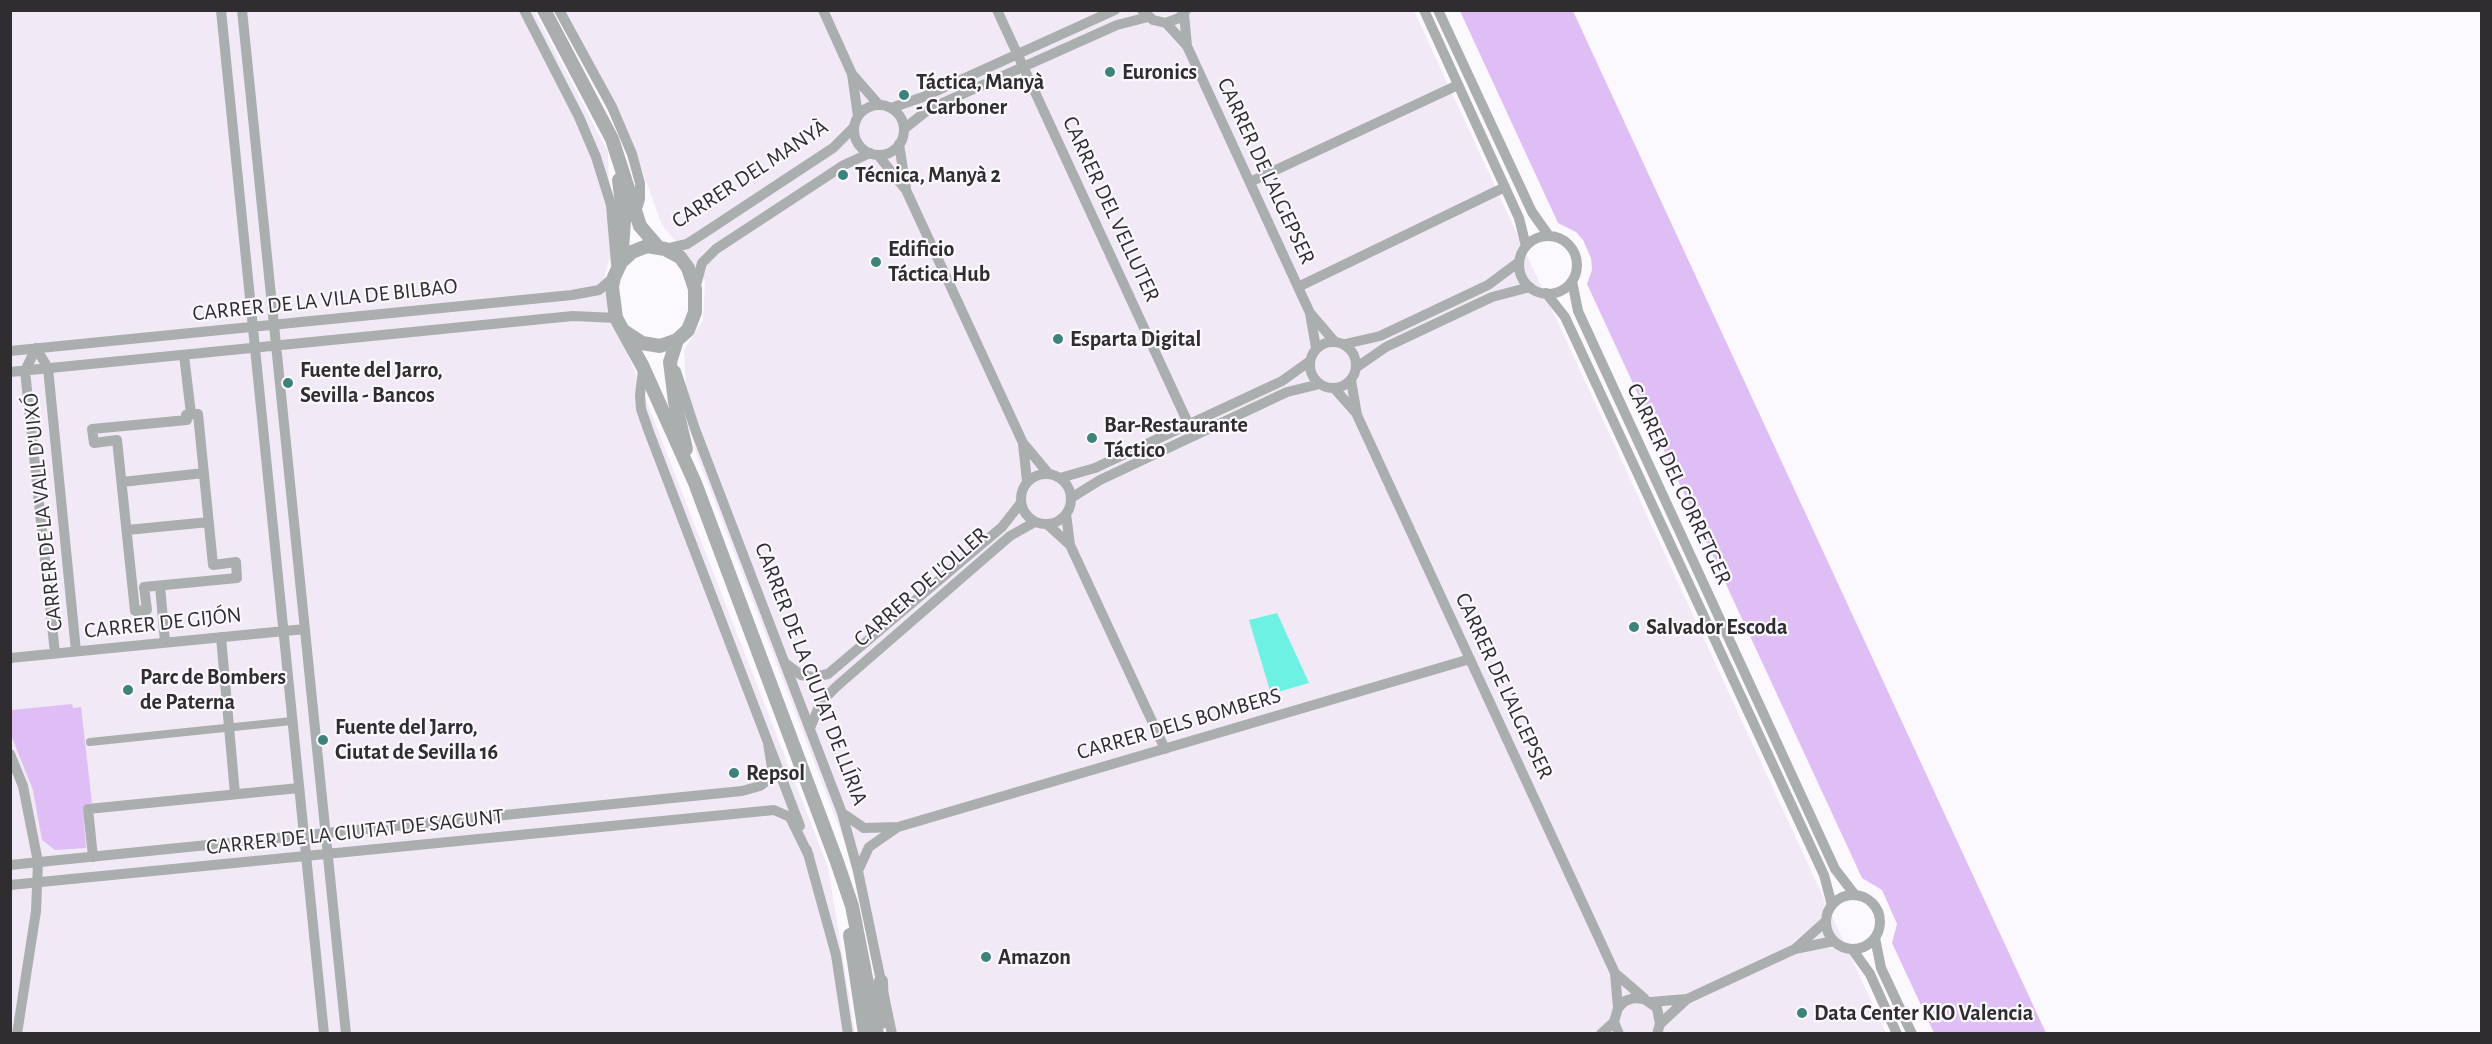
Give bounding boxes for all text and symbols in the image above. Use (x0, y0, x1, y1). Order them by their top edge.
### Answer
place label: Euronics (1122, 59, 1197, 85)
marker: Euronics (1103, 65, 1117, 79)
place label: Táctica, Manyà - Carboner (916, 69, 1044, 120)
street label: CARRER DE L'ALGEPSER (1211, 74, 1321, 268)
marker: Táctica, Manyà - Carboner (897, 88, 911, 102)
street label: CARRER DEL VELLUTER (1056, 112, 1166, 306)
street label: CARRER DEL MANYÀ (667, 114, 833, 234)
place label: Técnica, Manyà 2 (855, 162, 1001, 188)
marker: Técnica, Manyà 2 (836, 168, 850, 182)
place label: Edificio Táctica Hub (888, 236, 990, 288)
marker: Edificio Táctica Hub (869, 255, 883, 269)
street label: CARRER DE LA VILA DE BILBAO (191, 273, 459, 327)
place label: Esparta Digital (1070, 326, 1201, 352)
marker: Esparta Digital (1051, 332, 1065, 346)
place label: Fuente del Jarro, Sevilla - Bancos (300, 357, 443, 408)
marker: Fuente del Jarro, Sevilla - Bancos (281, 376, 295, 390)
street label: CARRER DEL CORRETGER (1621, 379, 1737, 589)
street label: CARRER DE LA VALL D'UIXÓ (17, 392, 69, 632)
place label: Bar-Restaurante Táctico (1104, 412, 1248, 464)
marker: Bar-Restaurante Táctico (1085, 431, 1099, 445)
street label: CARRER DE L'OLLER (849, 522, 993, 652)
street label: CARRER DE LA CIUTAT DE LLÍRIA (749, 539, 873, 809)
street label: CARRER DE L'ALGEPSER (1449, 589, 1559, 783)
street label: CARRER DE GIJÓN (83, 602, 243, 644)
place label: Salvador Escoda (1646, 614, 1787, 640)
marker: Salvador Escoda (1627, 620, 1641, 634)
place label: Parc de Bombers de Paterna (140, 664, 286, 716)
street label: CARRER DELS BOMBERS (1074, 682, 1284, 766)
marker: Parc de Bombers de Paterna (121, 683, 135, 697)
place label: Fuente del Jarro, Ciutat de Sevilla 16 (335, 714, 498, 766)
marker: Fuente del Jarro, Ciutat de Sevilla 16 (316, 733, 330, 747)
place label: Repsol (746, 760, 805, 786)
marker: Repsol (727, 766, 741, 780)
street label: CARRER DE LA CIUTAT DE SAGUNT (205, 803, 505, 861)
place label: Amazon (998, 944, 1071, 970)
marker: Amazon (979, 950, 993, 964)
place label: Data Center KIO Valencia (1814, 1000, 2033, 1026)
marker: Data Center KIO Valencia (1795, 1006, 1809, 1020)

